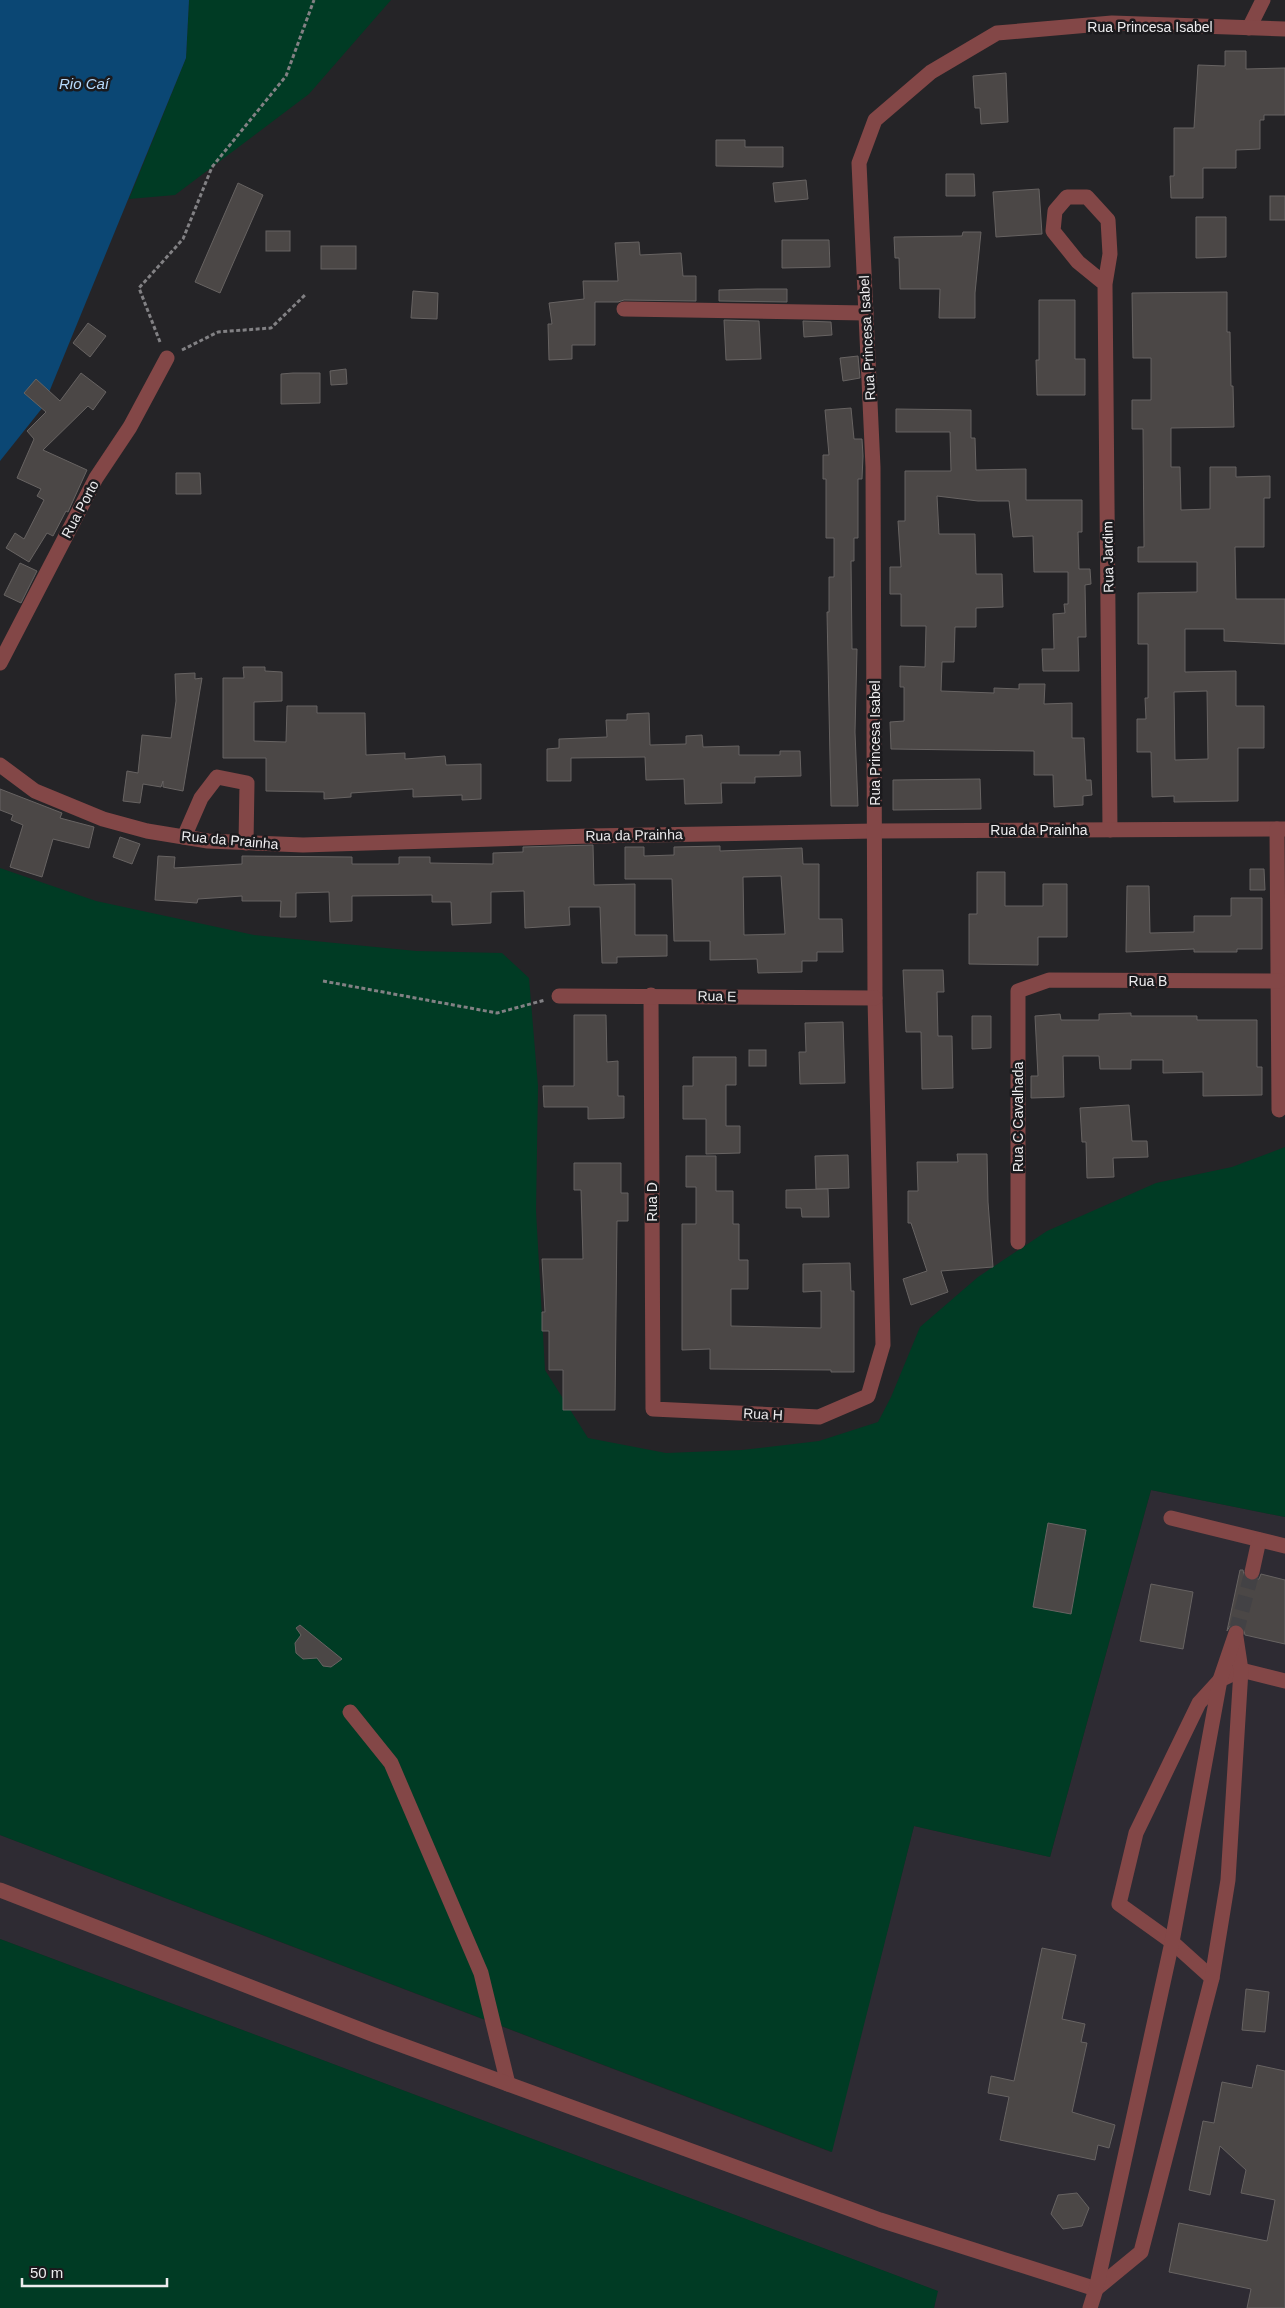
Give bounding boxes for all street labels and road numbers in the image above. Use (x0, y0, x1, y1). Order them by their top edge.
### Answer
street label: Rua Princesa Isabel (1087, 19, 1213, 35)
street label: Rua Princesa Isabel (856, 275, 878, 401)
street label: Rua Porto (58, 477, 102, 541)
street label: Rua Jardim (1099, 521, 1117, 593)
street label: Rua Princesa Isabel (867, 680, 883, 806)
street label: Rua da Prainha (990, 822, 1088, 838)
street label: Rua da Prainha (585, 826, 683, 844)
street label: Rua da Prainha (181, 828, 279, 852)
street label: Rua B (1129, 973, 1167, 989)
street label: Rua E (697, 988, 737, 1004)
street label: Rua C Cavalhada (1010, 1062, 1026, 1172)
street label: Rua D (644, 1182, 660, 1222)
street label: Rua H (743, 1405, 783, 1423)

